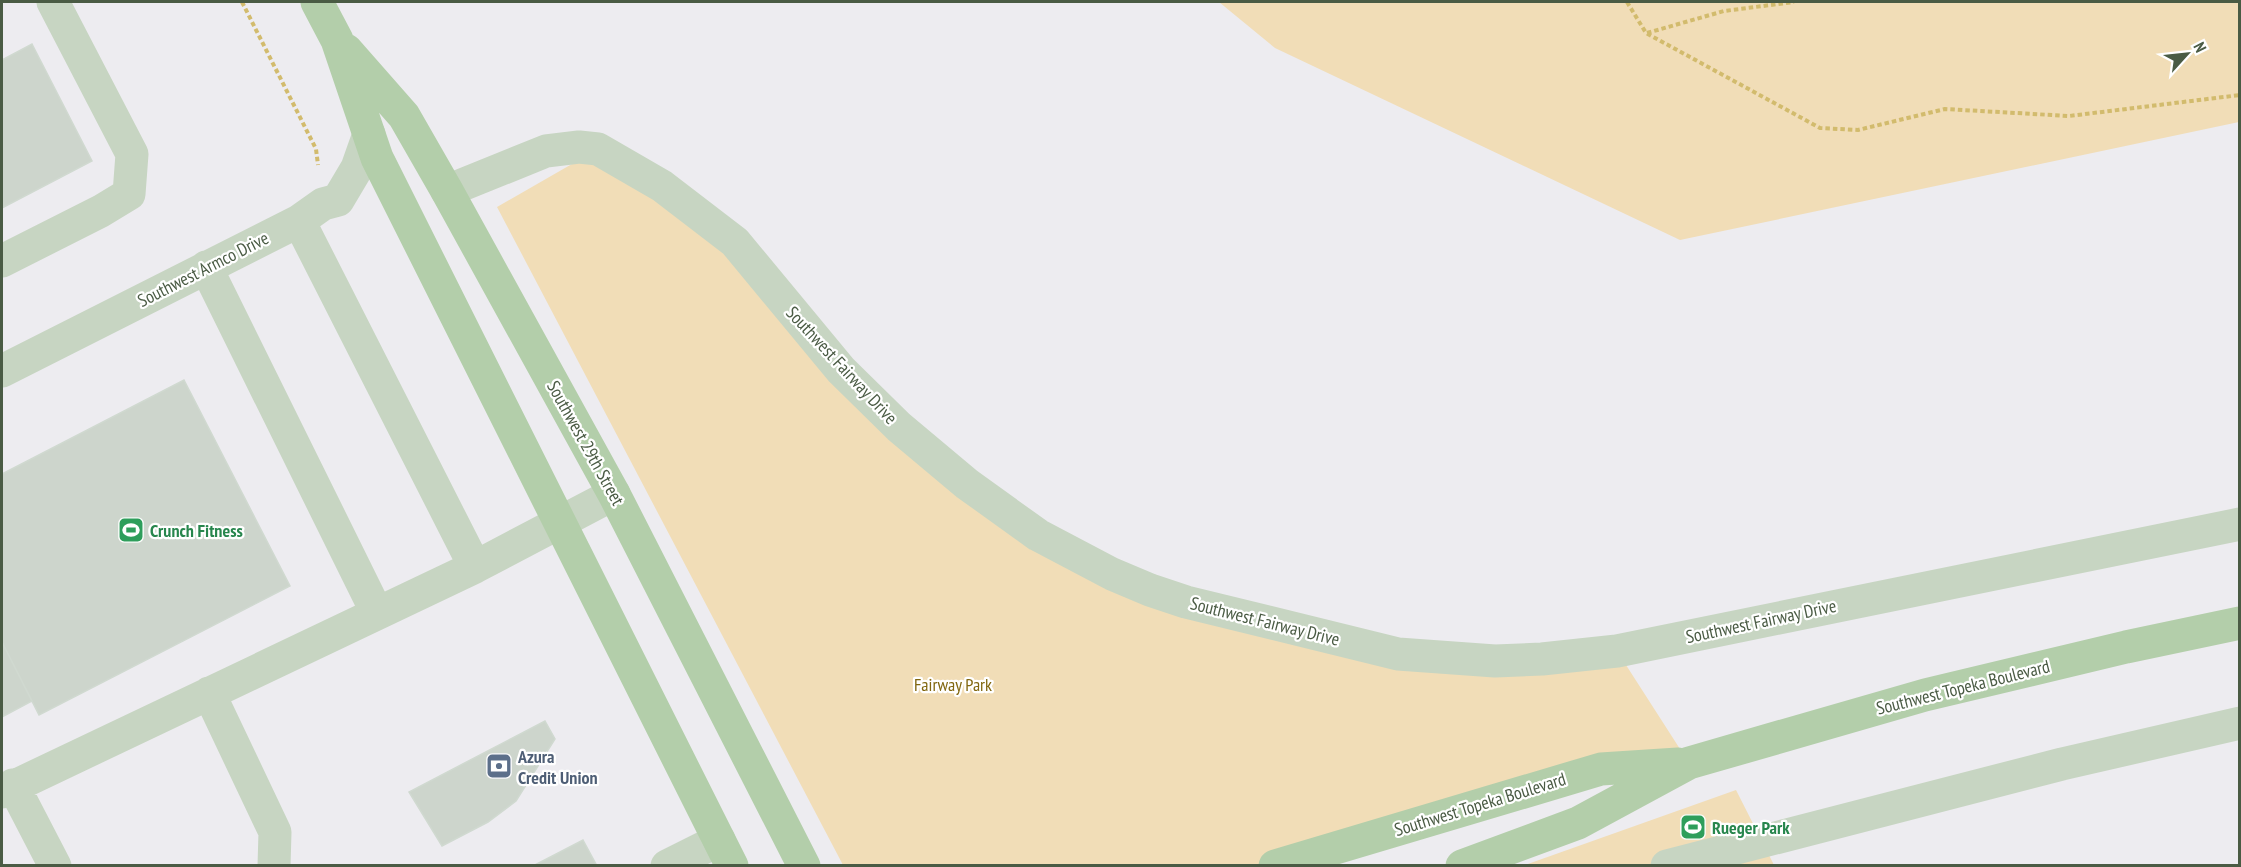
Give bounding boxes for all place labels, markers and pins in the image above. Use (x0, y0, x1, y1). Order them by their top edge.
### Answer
sports icon: Crunch Fitness (116, 515, 146, 545)
place label: Crunch Fitness (150, 519, 243, 542)
place label: Azura Credit Union (517, 745, 598, 789)
bank icon: Azura Credit Union (484, 751, 514, 781)
sports icon: Rueger Park (1678, 812, 1708, 842)
place label: Rueger Park (1712, 816, 1790, 839)

